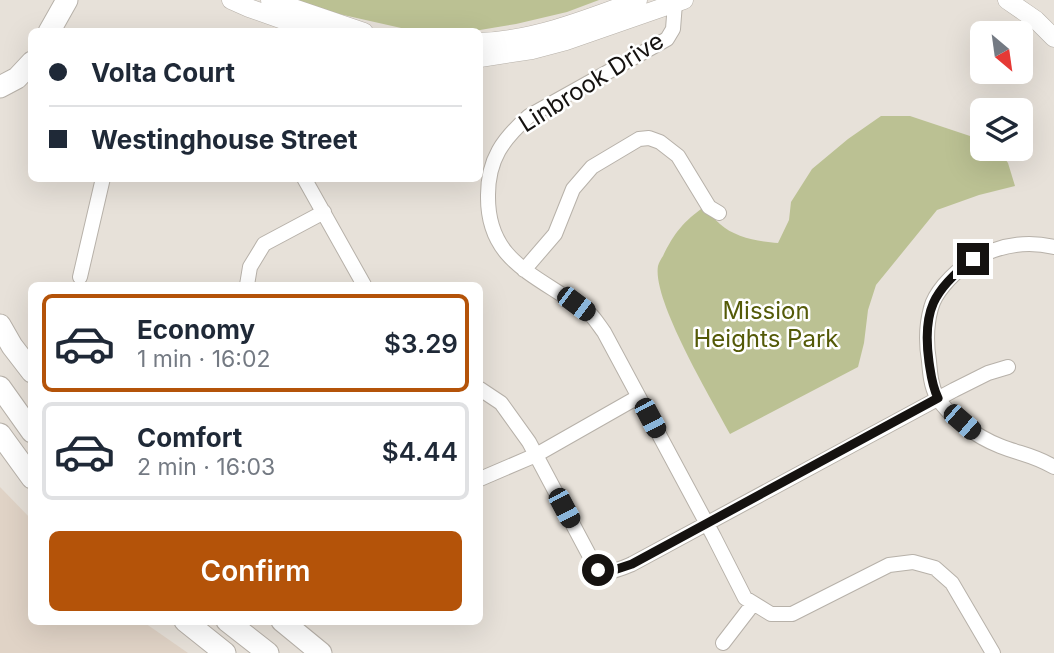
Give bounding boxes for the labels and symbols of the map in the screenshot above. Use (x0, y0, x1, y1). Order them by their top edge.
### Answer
north arrow (970, 21, 1032, 84)
street label: Linbrook Drive (513, 26, 669, 138)
route end (957, 243, 989, 275)
car (553, 283, 600, 325)
park label: Mission Heights Park (694, 296, 838, 353)
car (631, 395, 670, 441)
car (940, 400, 985, 444)
car (545, 485, 584, 531)
route start (582, 554, 614, 586)

